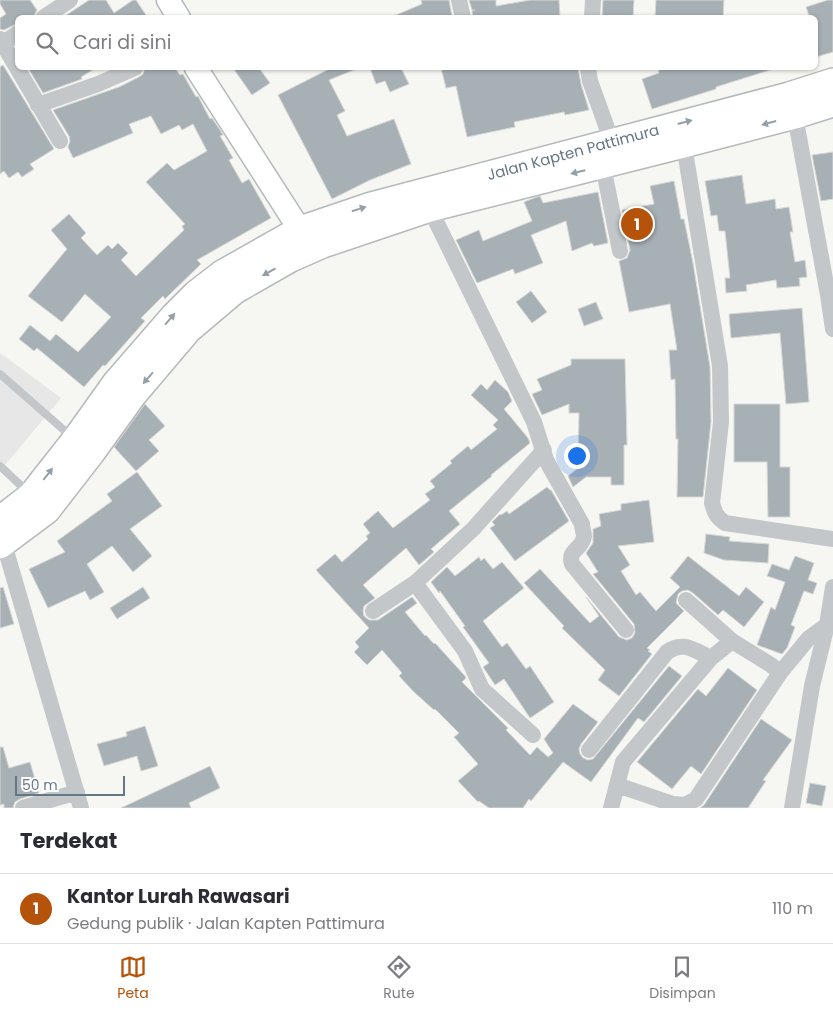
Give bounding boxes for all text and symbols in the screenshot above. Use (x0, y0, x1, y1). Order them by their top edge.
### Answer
search box (15, 15, 818, 70)
icon: search (33, 29, 61, 57)
text: Cari di sini (73, 29, 171, 56)
one-way arrow (677, 118, 692, 126)
street label: Jalan Kapten Pattimura (485, 119, 661, 185)
one-way arrow (762, 119, 777, 127)
one-way arrow (571, 168, 586, 176)
one-way arrow (351, 205, 366, 213)
pin: 1 (621, 205, 653, 243)
one-way arrow (262, 267, 276, 276)
one-way arrow (164, 314, 176, 326)
one-way arrow (143, 372, 154, 384)
your location (564, 443, 590, 469)
one-way arrow (42, 468, 53, 481)
scale bar (15, 773, 125, 796)
text: 50 m (22, 775, 58, 795)
text: Terdekat (20, 826, 117, 855)
text: Kantor Lurah Rawasari (67, 883, 290, 910)
text: 1 (33, 897, 39, 920)
text: 110 m (772, 897, 813, 920)
text: Gedung publik · Jalan Kapten Pattimura (67, 912, 385, 935)
tab: Peta (117, 953, 149, 1004)
tab: Rute (383, 953, 415, 1004)
tab: Disimpan (649, 953, 716, 1004)

